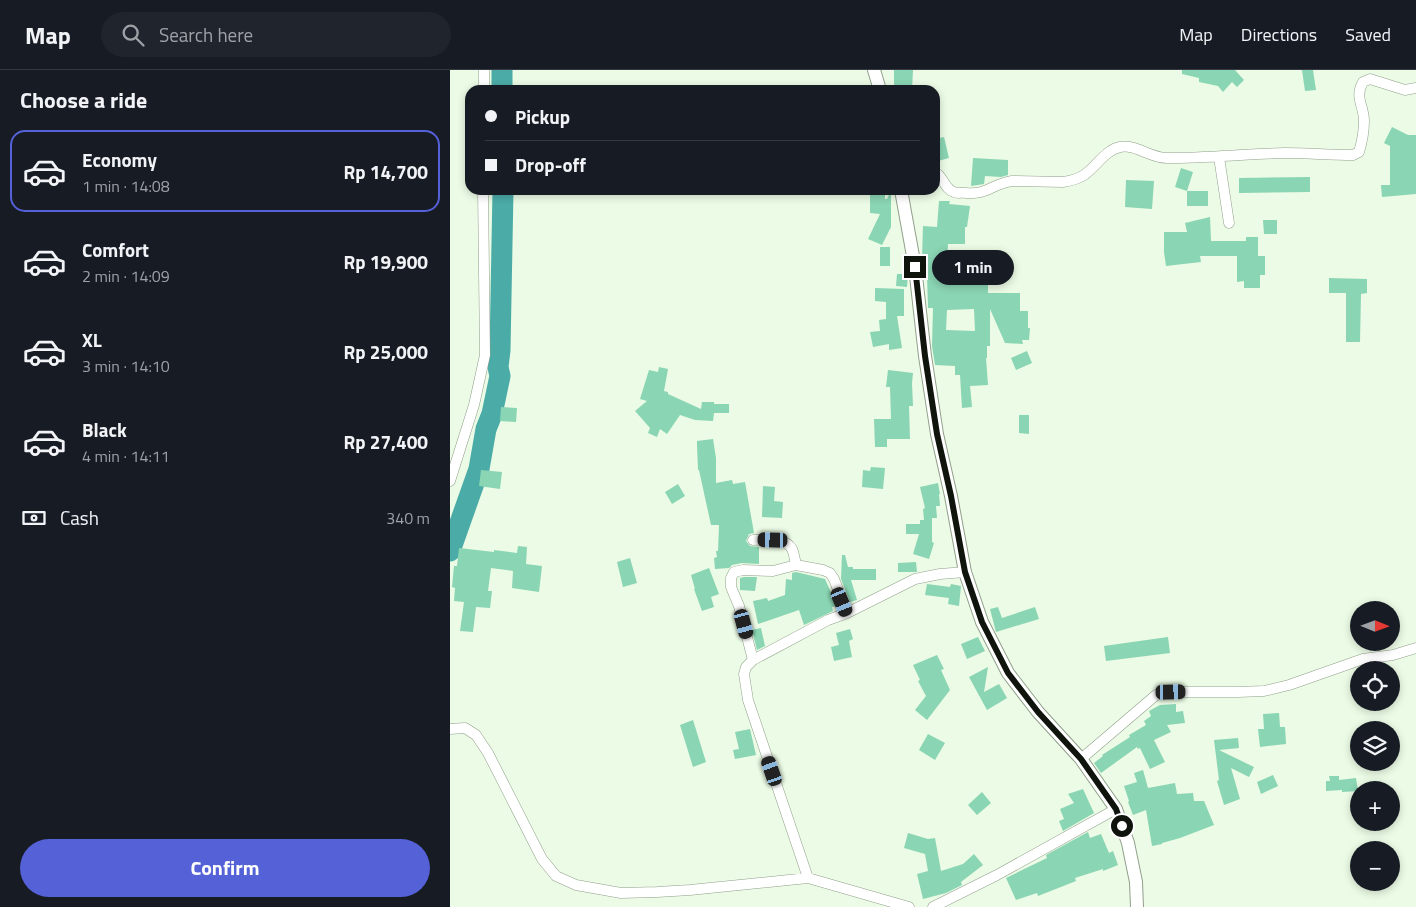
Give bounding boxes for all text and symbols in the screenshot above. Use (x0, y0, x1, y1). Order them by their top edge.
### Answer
search box (101, 12, 451, 57)
text: Map (25, 17, 71, 53)
text: Search here (159, 20, 253, 49)
icon: search (119, 21, 147, 49)
text: Map (1179, 21, 1213, 48)
text: Directions (1241, 21, 1317, 48)
text: Saved (1345, 21, 1391, 48)
text: Choose a ride (20, 83, 147, 117)
text: Pickup (515, 102, 570, 131)
text: Economy (82, 145, 157, 174)
icon: car (22, 149, 67, 194)
text: Drop-off (515, 150, 586, 179)
text: Rp 14,700 (344, 157, 428, 186)
text: 1 min · 14:08 (82, 174, 170, 198)
text: Comfort (82, 235, 149, 264)
icon: car (22, 239, 67, 284)
text: Rp 19,900 (344, 247, 428, 276)
callout: 1 min (932, 250, 1015, 284)
text: 1 min (954, 255, 992, 279)
route end (904, 256, 926, 278)
text: 2 min · 14:09 (82, 264, 170, 288)
text: XL (82, 325, 102, 354)
icon: car (22, 329, 67, 374)
text: Rp 25,000 (344, 337, 428, 366)
text: 3 min · 14:10 (82, 354, 170, 378)
text: Black (82, 415, 127, 444)
icon: car (22, 419, 67, 464)
text: Rp 27,400 (344, 427, 428, 456)
text: 4 min · 14:11 (82, 444, 170, 468)
text: Cash (60, 503, 99, 532)
icon: cash (20, 504, 48, 532)
text: 340 m (386, 506, 430, 530)
car (757, 532, 788, 548)
car (829, 585, 854, 619)
north arrow (1350, 601, 1400, 651)
map controls (1350, 601, 1400, 891)
car (732, 608, 755, 640)
button: locate (1350, 661, 1400, 711)
car (1155, 684, 1186, 700)
button: layers (1350, 721, 1400, 771)
car (760, 754, 783, 788)
button: + (1350, 781, 1400, 831)
route start (1111, 815, 1133, 837)
button: Confirm (20, 839, 430, 897)
button: − (1350, 841, 1400, 891)

